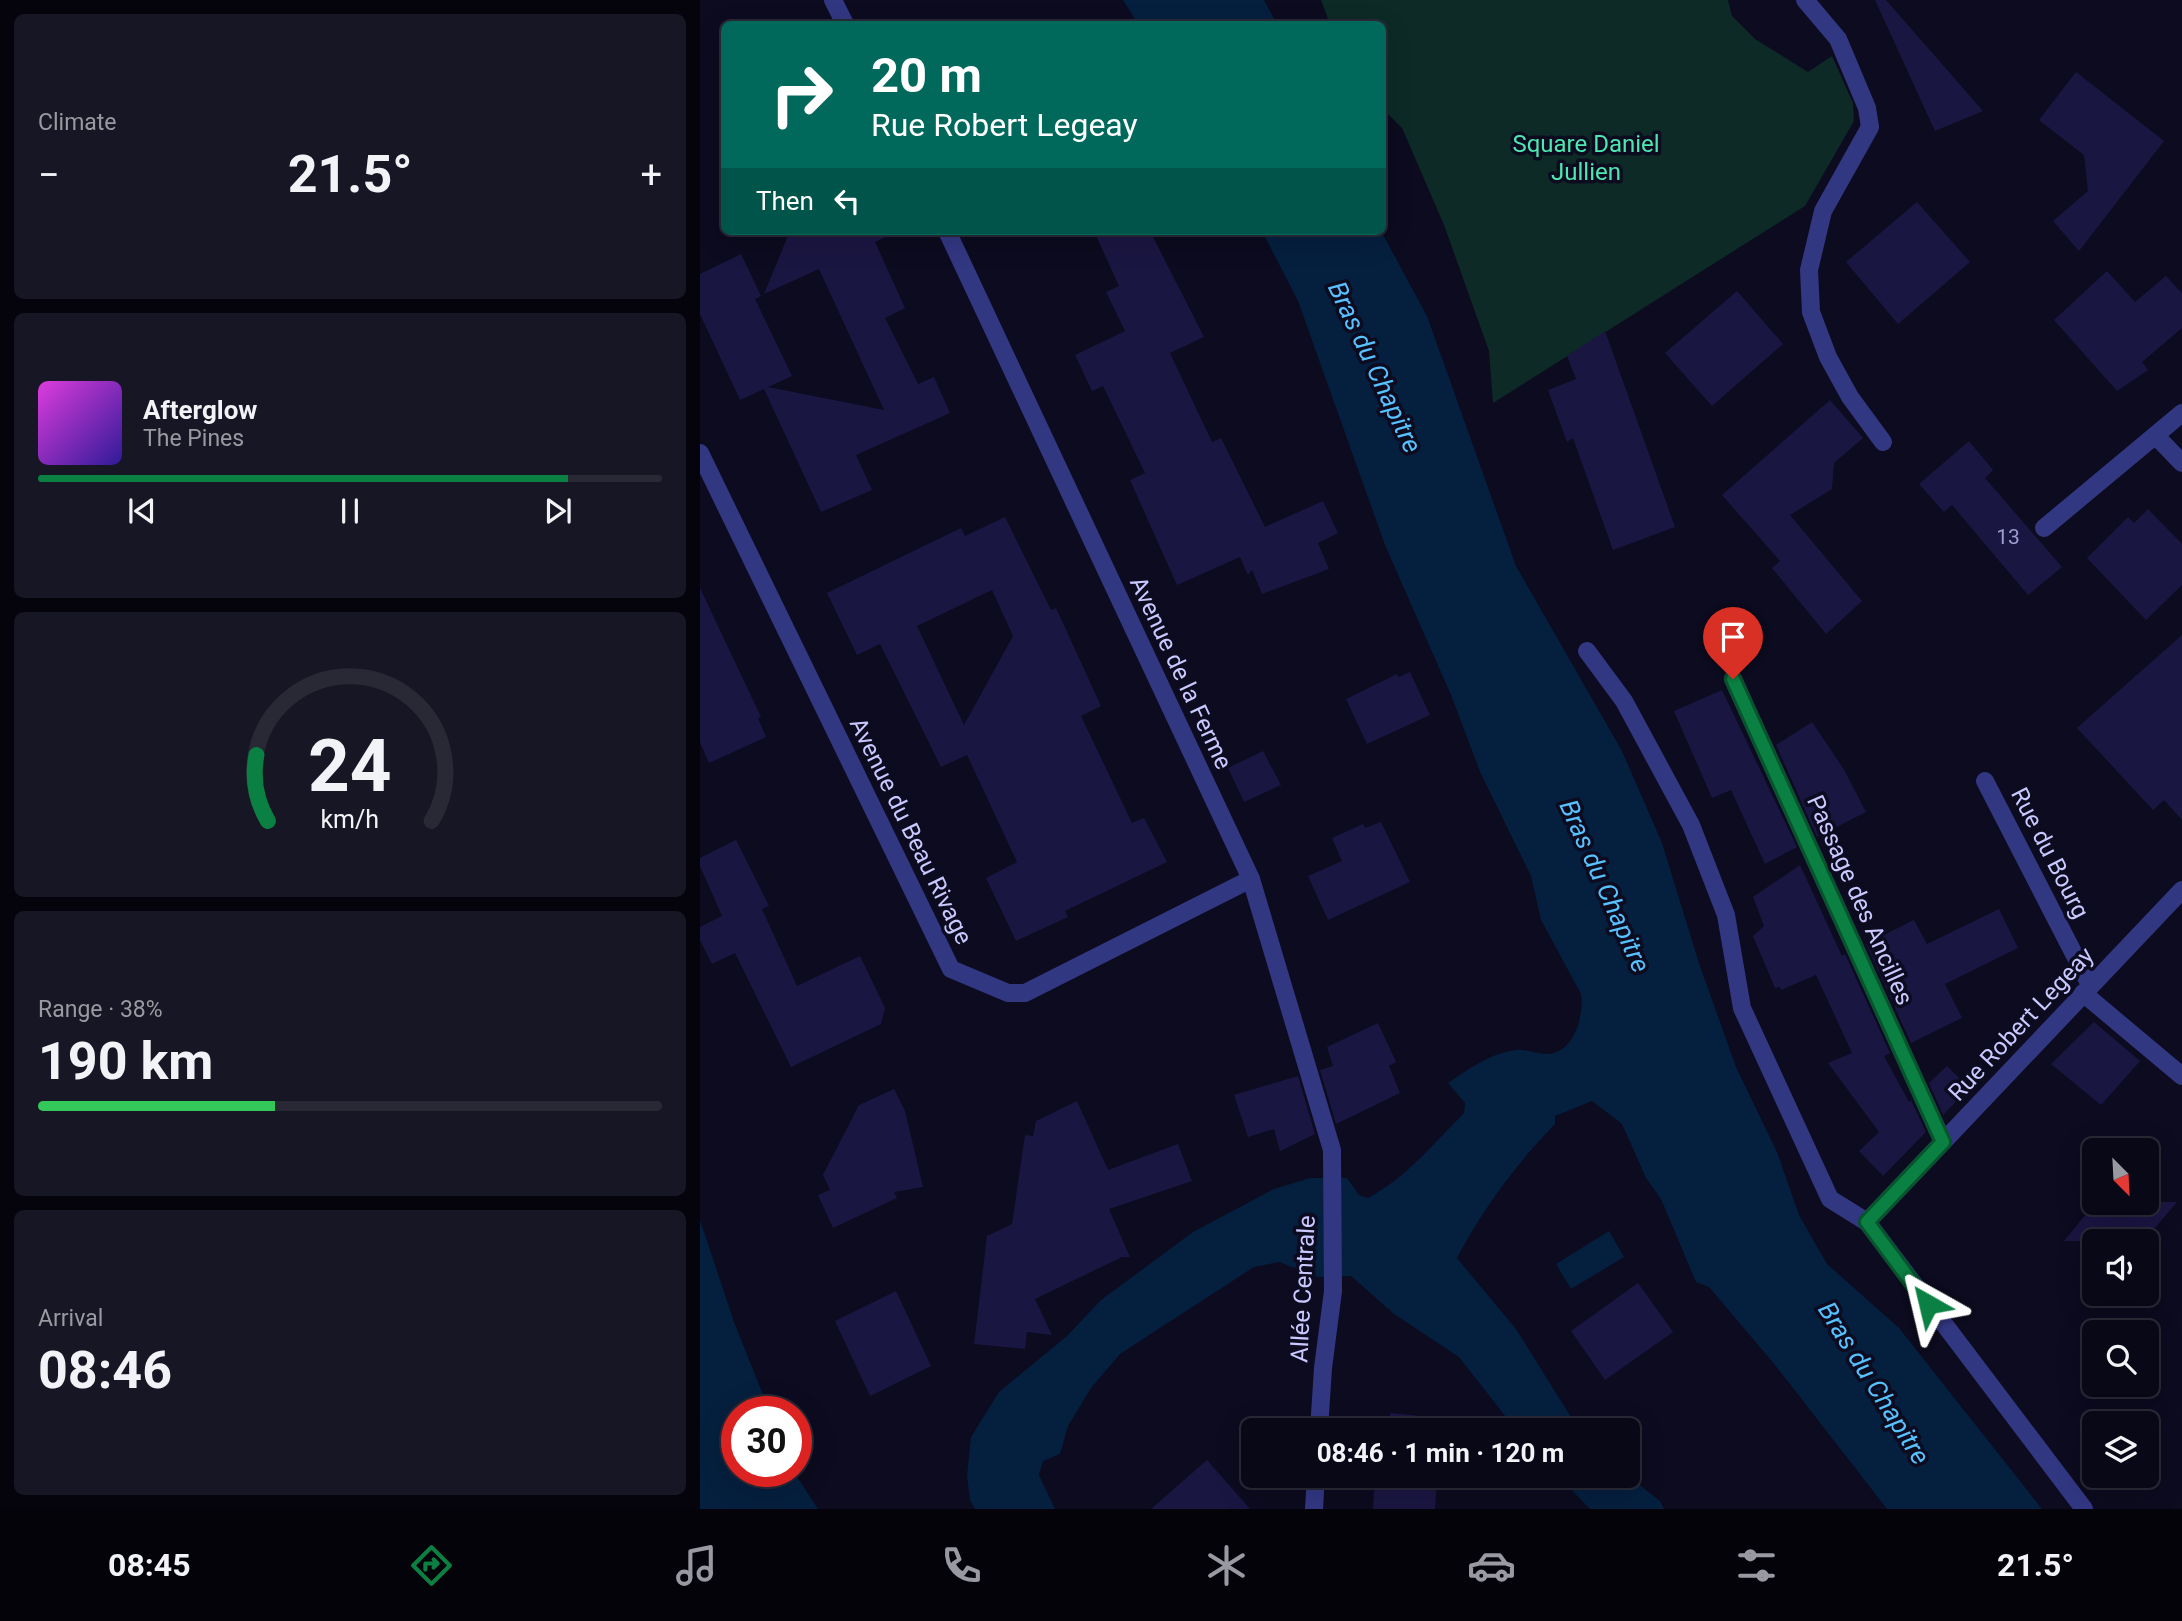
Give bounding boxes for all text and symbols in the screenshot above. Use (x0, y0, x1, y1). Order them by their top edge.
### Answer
text: 20 m (871, 47, 982, 104)
icon: right (756, 49, 847, 140)
text: Rue Robert Legeay (871, 106, 1138, 144)
text: Climate (38, 109, 117, 136)
park label: Square Daniel Jullien (1512, 130, 1660, 186)
text: 21.5° (288, 144, 413, 205)
text: − (38, 153, 60, 197)
text: + (640, 153, 662, 197)
icon: left (828, 182, 866, 220)
text: Then (756, 186, 814, 216)
water label: Bras du Chapitre (1322, 277, 1428, 457)
text: Afterglow (143, 395, 257, 425)
text: The Pines (143, 425, 244, 452)
icon: previous (123, 492, 161, 530)
icon: pause (331, 492, 369, 530)
icon: next (539, 492, 577, 530)
house number: 13 (1996, 525, 2020, 549)
street label: Avenue de la Ferme (1124, 572, 1238, 774)
pin (1703, 607, 1763, 679)
icon: arrive (1714, 618, 1752, 656)
street label: Avenue du Beau Rivage (844, 713, 978, 949)
text: 24 (308, 723, 392, 809)
street label: Rue du Bourg (2005, 783, 2095, 923)
street label: Passage des Ancilles (1801, 791, 1919, 1009)
water label: Bras du Chapitre (1554, 795, 1656, 977)
text: km/h (321, 804, 379, 833)
street label: Rue Robert Legeay (1943, 941, 2100, 1107)
text: Range · 38% (38, 996, 163, 1023)
text: 190 km (38, 1031, 213, 1092)
north arrow (2082, 1138, 2160, 1214)
map controls (2082, 1138, 2159, 1488)
street label: Allée Centrale (1285, 1215, 1321, 1363)
button: sound (2082, 1229, 2159, 1306)
position arrow (1891, 1267, 1965, 1341)
water label: Bras du Chapitre (1812, 1296, 1936, 1470)
text: Arrival (38, 1305, 103, 1332)
button: search (2082, 1320, 2159, 1397)
text: 08:46 (38, 1340, 172, 1401)
speed limit sign: 30 (721, 1396, 812, 1487)
button: layers (2082, 1411, 2159, 1488)
text: 08:46 · 1 min · 120 m (1317, 1438, 1564, 1468)
icon: directions (407, 1541, 456, 1590)
icon: music (672, 1541, 721, 1590)
icon: phone (937, 1541, 986, 1590)
icon: climate (1202, 1541, 1251, 1590)
icon: car (1467, 1541, 1516, 1590)
icon: filters (1732, 1541, 1781, 1590)
text: 08:45 (108, 1546, 190, 1584)
text: 21.5° (1997, 1546, 2074, 1584)

